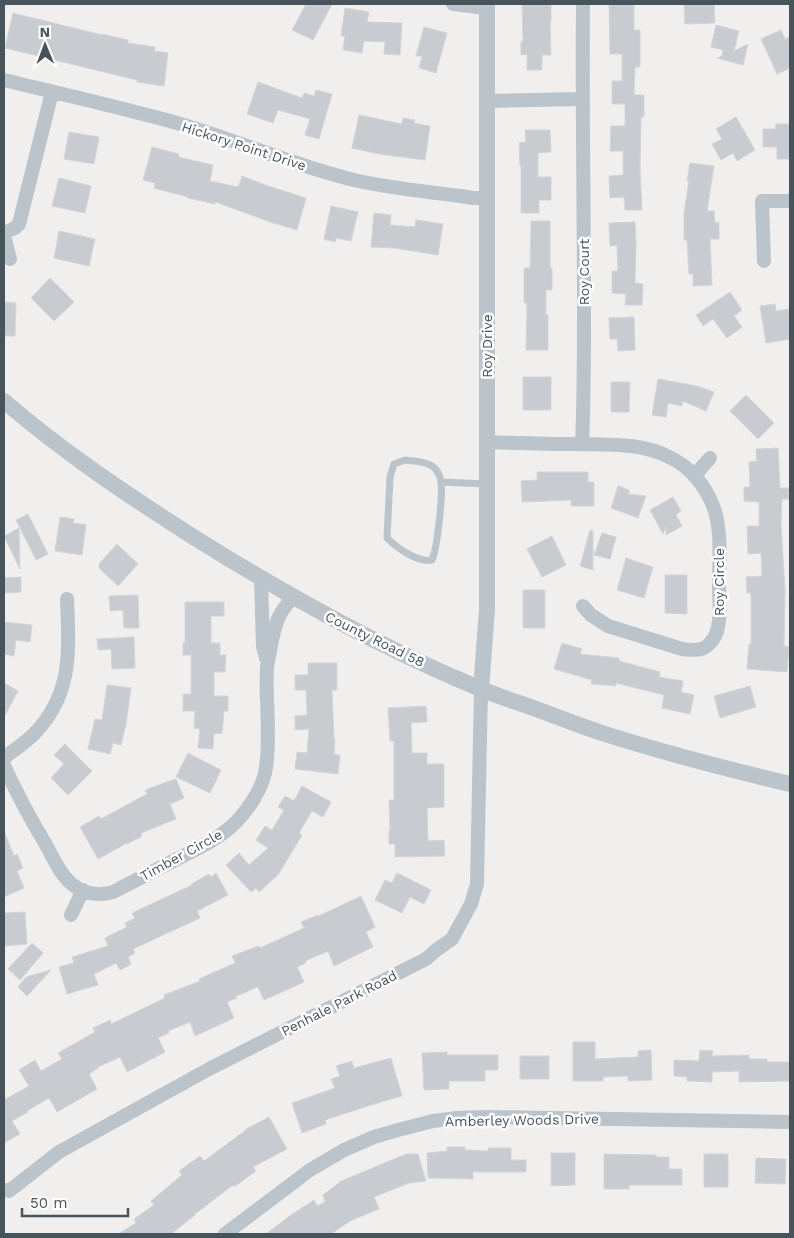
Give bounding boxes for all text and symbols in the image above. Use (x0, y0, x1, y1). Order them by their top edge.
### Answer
north arrow (20, 20, 70, 70)
text: N (39, 24, 50, 40)
street label: Hickory Point Drive (180, 118, 308, 174)
street label: Roy Court (576, 239, 592, 305)
street label: Roy Drive (479, 314, 495, 378)
street label: Roy Circle (711, 548, 727, 616)
street label: County Road 58 (323, 608, 427, 670)
street label: Timber Circle (137, 826, 225, 884)
street label: Penhale Park Road (279, 967, 399, 1039)
street label: Amberley Woods Drive (445, 1111, 599, 1129)
scale bar (22, 1186, 129, 1218)
text: 50 m (30, 1194, 67, 1212)

